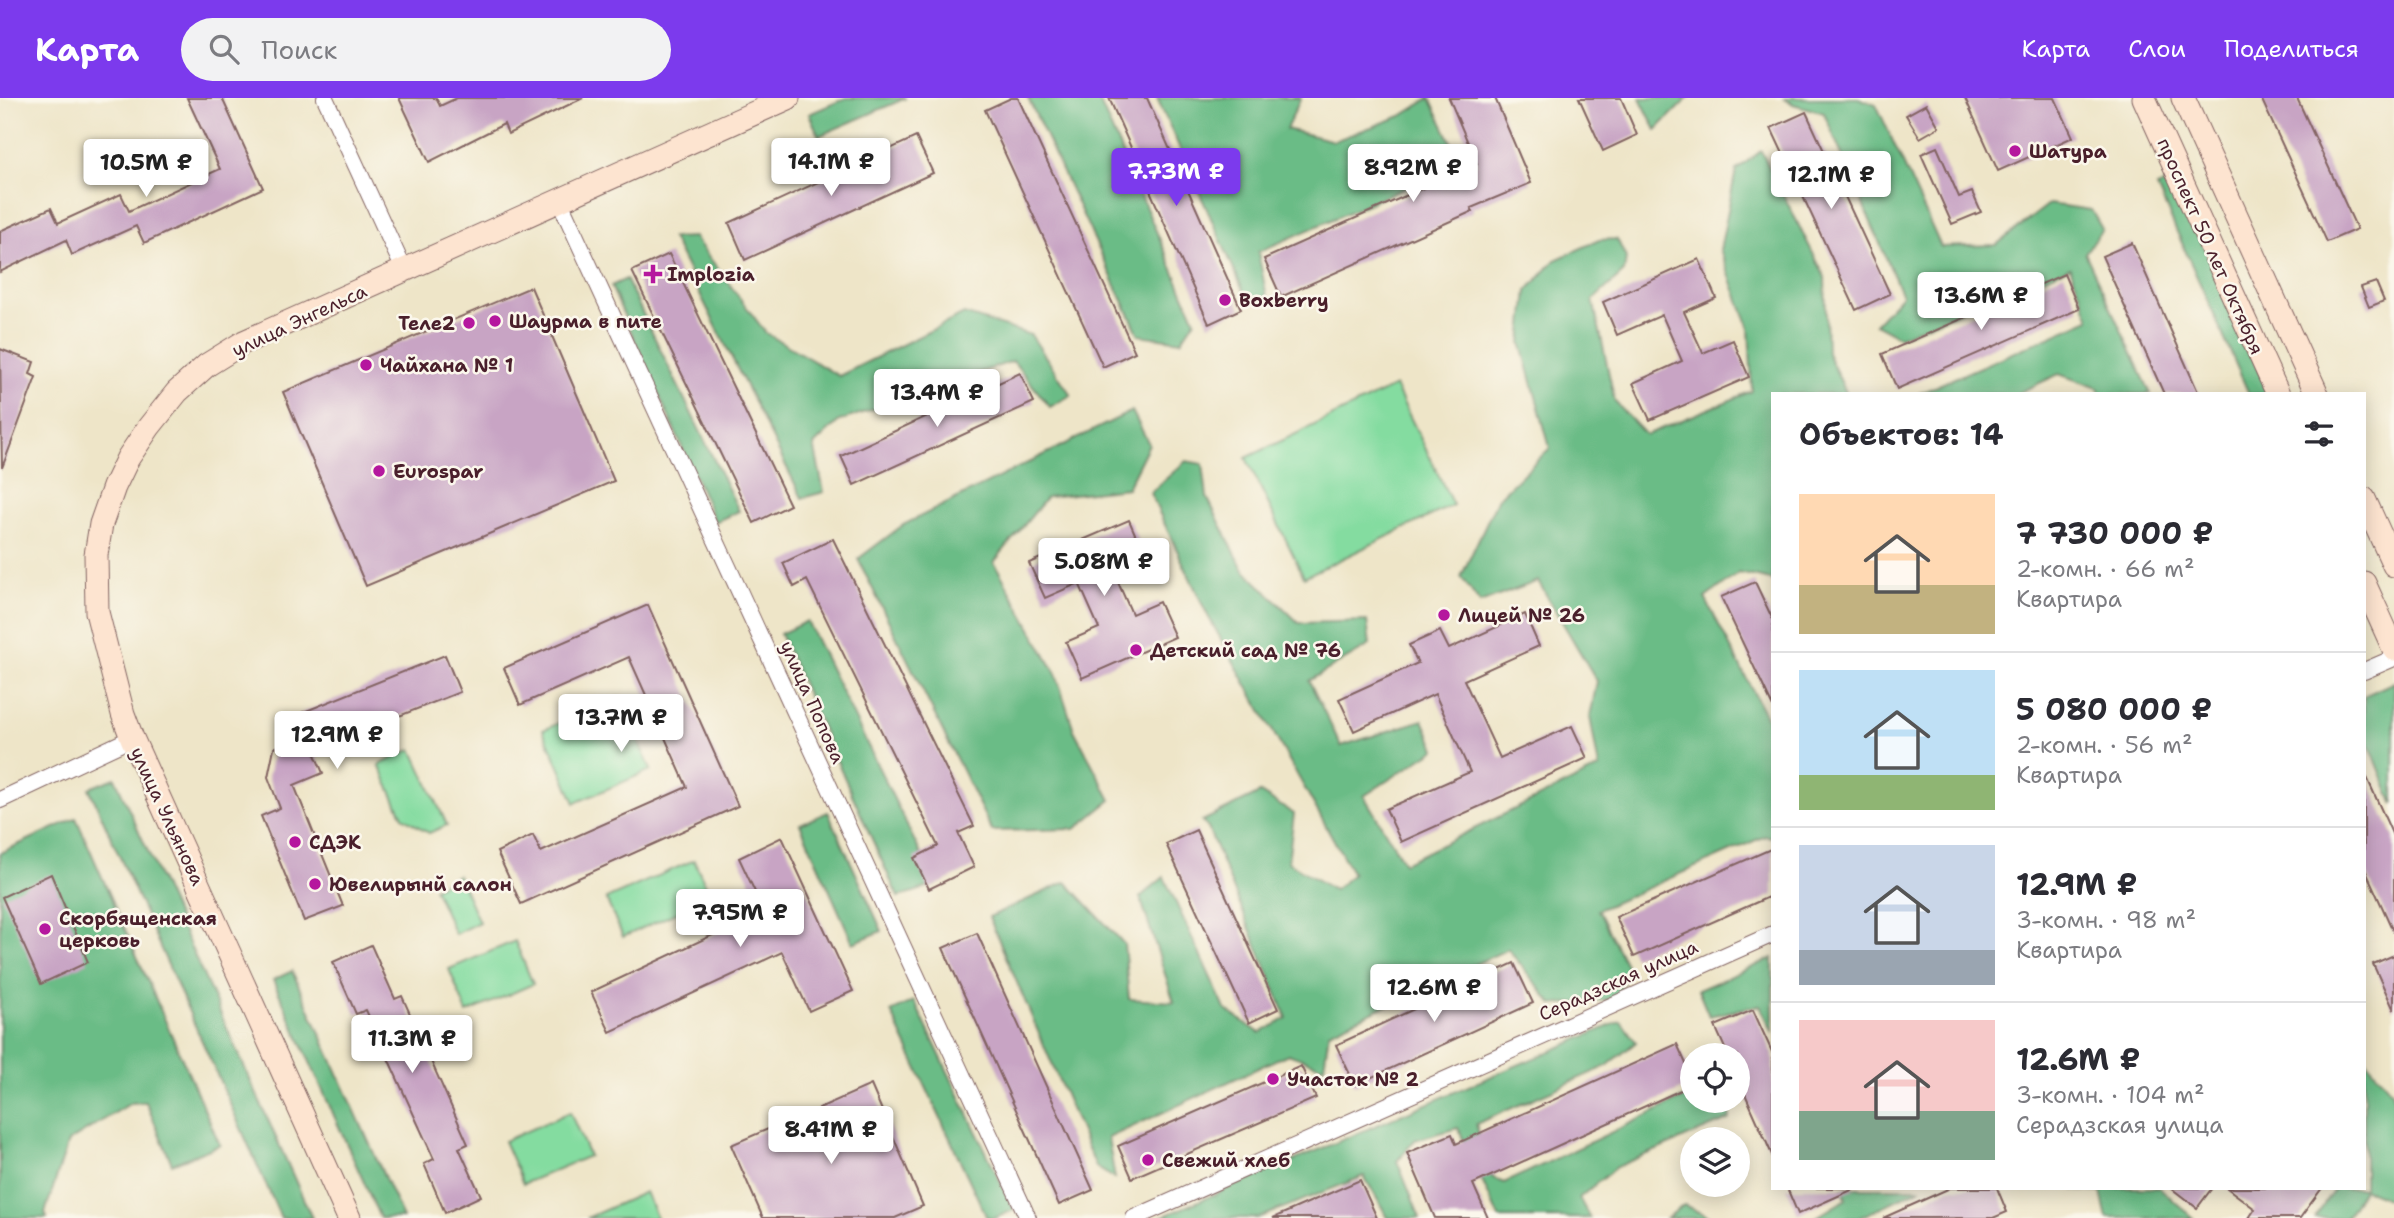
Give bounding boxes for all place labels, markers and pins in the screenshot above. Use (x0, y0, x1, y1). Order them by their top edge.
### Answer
pin: 14.1M ₽ (766, 139, 896, 198)
place label: Шатура (2029, 139, 2107, 164)
pin: 10.5M ₽ (81, 140, 211, 199)
marker: Шатура (2007, 143, 2023, 159)
pin: 8.92M ₽ (1348, 144, 1478, 204)
pin: 7.73M ₽ (1111, 148, 1241, 208)
pin: 12.1M ₽ (1766, 152, 1896, 211)
place label: Implozia (667, 262, 755, 287)
marker: Implozia (645, 266, 661, 282)
pin: 13.6M ₽ (1916, 272, 2046, 332)
place label: Boxberry (1239, 288, 1329, 313)
marker: Boxberry (1217, 292, 1233, 308)
place label: Шаурма в пите (509, 309, 662, 334)
place label: Теле2 (398, 311, 455, 336)
marker: Шаурма в пите (487, 313, 503, 329)
marker: Теле2 (461, 315, 477, 331)
place label: Чайхана № 1 (380, 353, 513, 378)
marker: Чайхана № 1 (358, 357, 374, 373)
pin: 13.4M ₽ (872, 370, 1002, 429)
place label: Eurospar (393, 459, 483, 484)
marker: Eurospar (371, 463, 387, 479)
pin: 5.08M ₽ (1039, 538, 1169, 598)
place label: Лицей № 26 (1458, 603, 1585, 628)
marker: Лицей № 26 (1436, 607, 1452, 623)
place label: Детский сад № 76 (1150, 638, 1341, 663)
marker: Детский сад № 76 (1128, 642, 1144, 658)
pin: 13.7M ₽ (556, 694, 686, 754)
pin: 12.9M ₽ (272, 712, 402, 771)
place label: СДЭК (309, 830, 361, 855)
marker: СДЭК (287, 834, 303, 850)
place label: Ювелирынй салон (329, 872, 512, 897)
marker: Ювелирынй салон (307, 876, 323, 892)
pin: 7.95M ₽ (675, 890, 805, 949)
place label: Скорбященская церковь (59, 906, 217, 953)
marker: Скорбященская церковь (37, 921, 53, 937)
pin: 12.6M ₽ (1369, 964, 1499, 1024)
pin: 11.3M ₽ (347, 1016, 477, 1075)
place label: Участок № 2 (1287, 1067, 1419, 1092)
marker: Участок № 2 (1265, 1071, 1281, 1087)
pin: 8.41M ₽ (766, 1107, 896, 1166)
place label: Свежий хлеб (1162, 1148, 1290, 1173)
marker: Свежий хлеб (1140, 1152, 1156, 1168)

